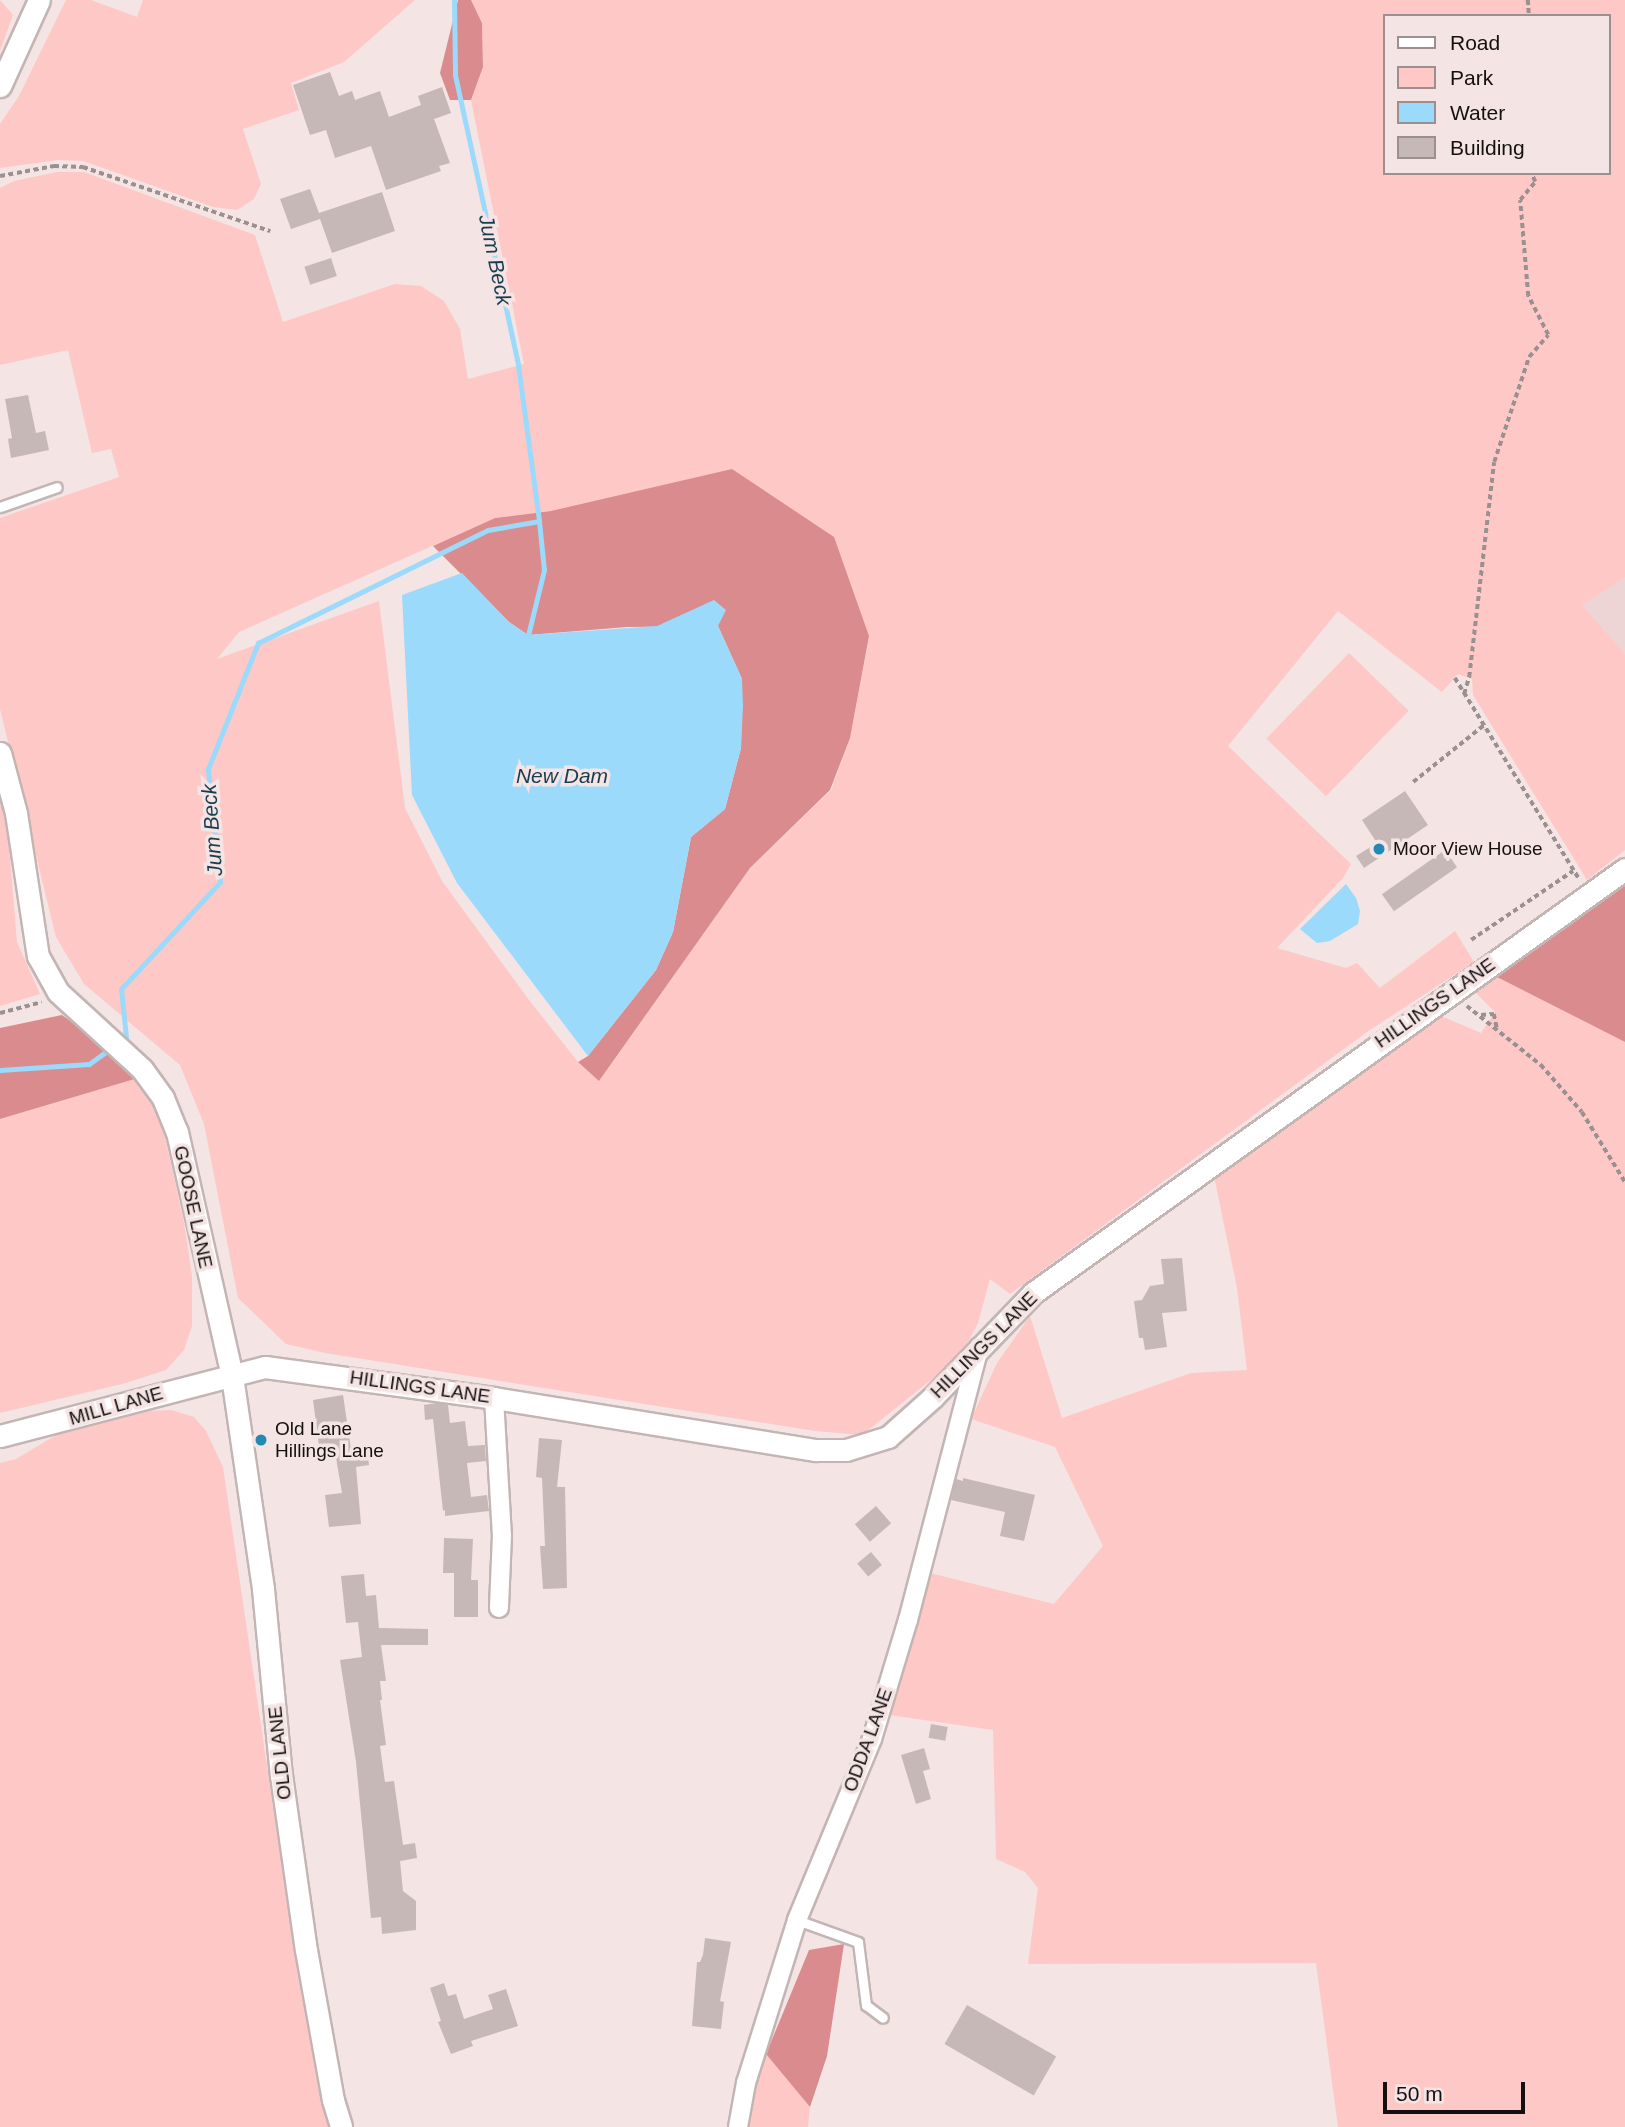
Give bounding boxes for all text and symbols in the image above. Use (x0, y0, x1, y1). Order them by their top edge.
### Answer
legend (1384, 14, 1611, 175)
text: Road (1450, 31, 1500, 54)
text: Park (1450, 66, 1493, 89)
text: Water (1450, 101, 1505, 124)
text: Building (1450, 136, 1525, 159)
water label: Jum Beck (473, 212, 517, 308)
water label: New Dam (516, 763, 608, 789)
water label: Jum Beck (196, 783, 228, 877)
place label: Moor View House (1393, 838, 1543, 860)
marker: Moor View House (1371, 841, 1387, 857)
street label: HILLINGS LANE (1371, 953, 1499, 1053)
street label: GOOSE LANE (169, 1144, 217, 1270)
street label: HILLINGS LANE (926, 1287, 1042, 1403)
street label: HILLINGS LANE (348, 1366, 492, 1408)
street label: MILL LANE (66, 1382, 166, 1430)
place label: Old Lane Hillings Lane (275, 1418, 384, 1462)
marker: Old Lane Hillings Lane (253, 1432, 269, 1448)
street label: ODDA LANE (839, 1685, 897, 1795)
street label: OLD LANE (264, 1705, 296, 1801)
scale bar (1387, 2068, 1529, 2112)
text: 50 m (1396, 2082, 1443, 2105)

